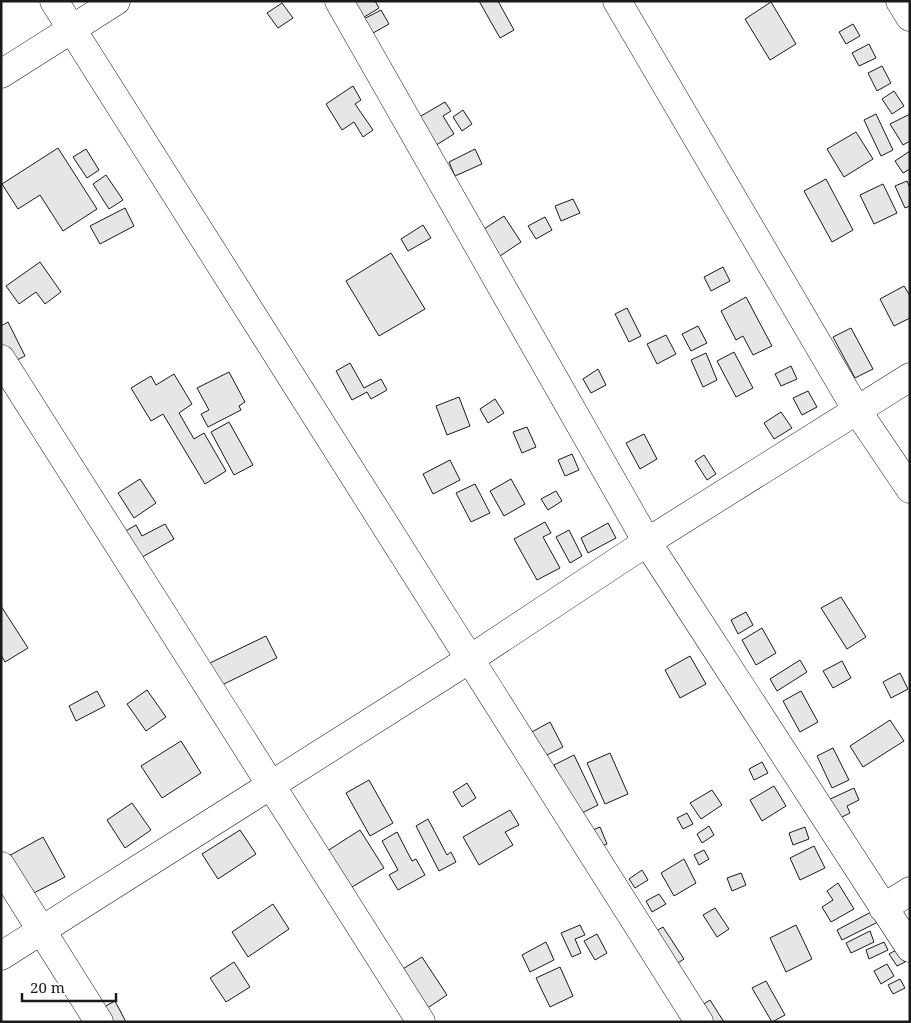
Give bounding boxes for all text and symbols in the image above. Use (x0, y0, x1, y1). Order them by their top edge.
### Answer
scale bar (22, 970, 116, 1002)
text: 20 m (30, 977, 65, 997)

